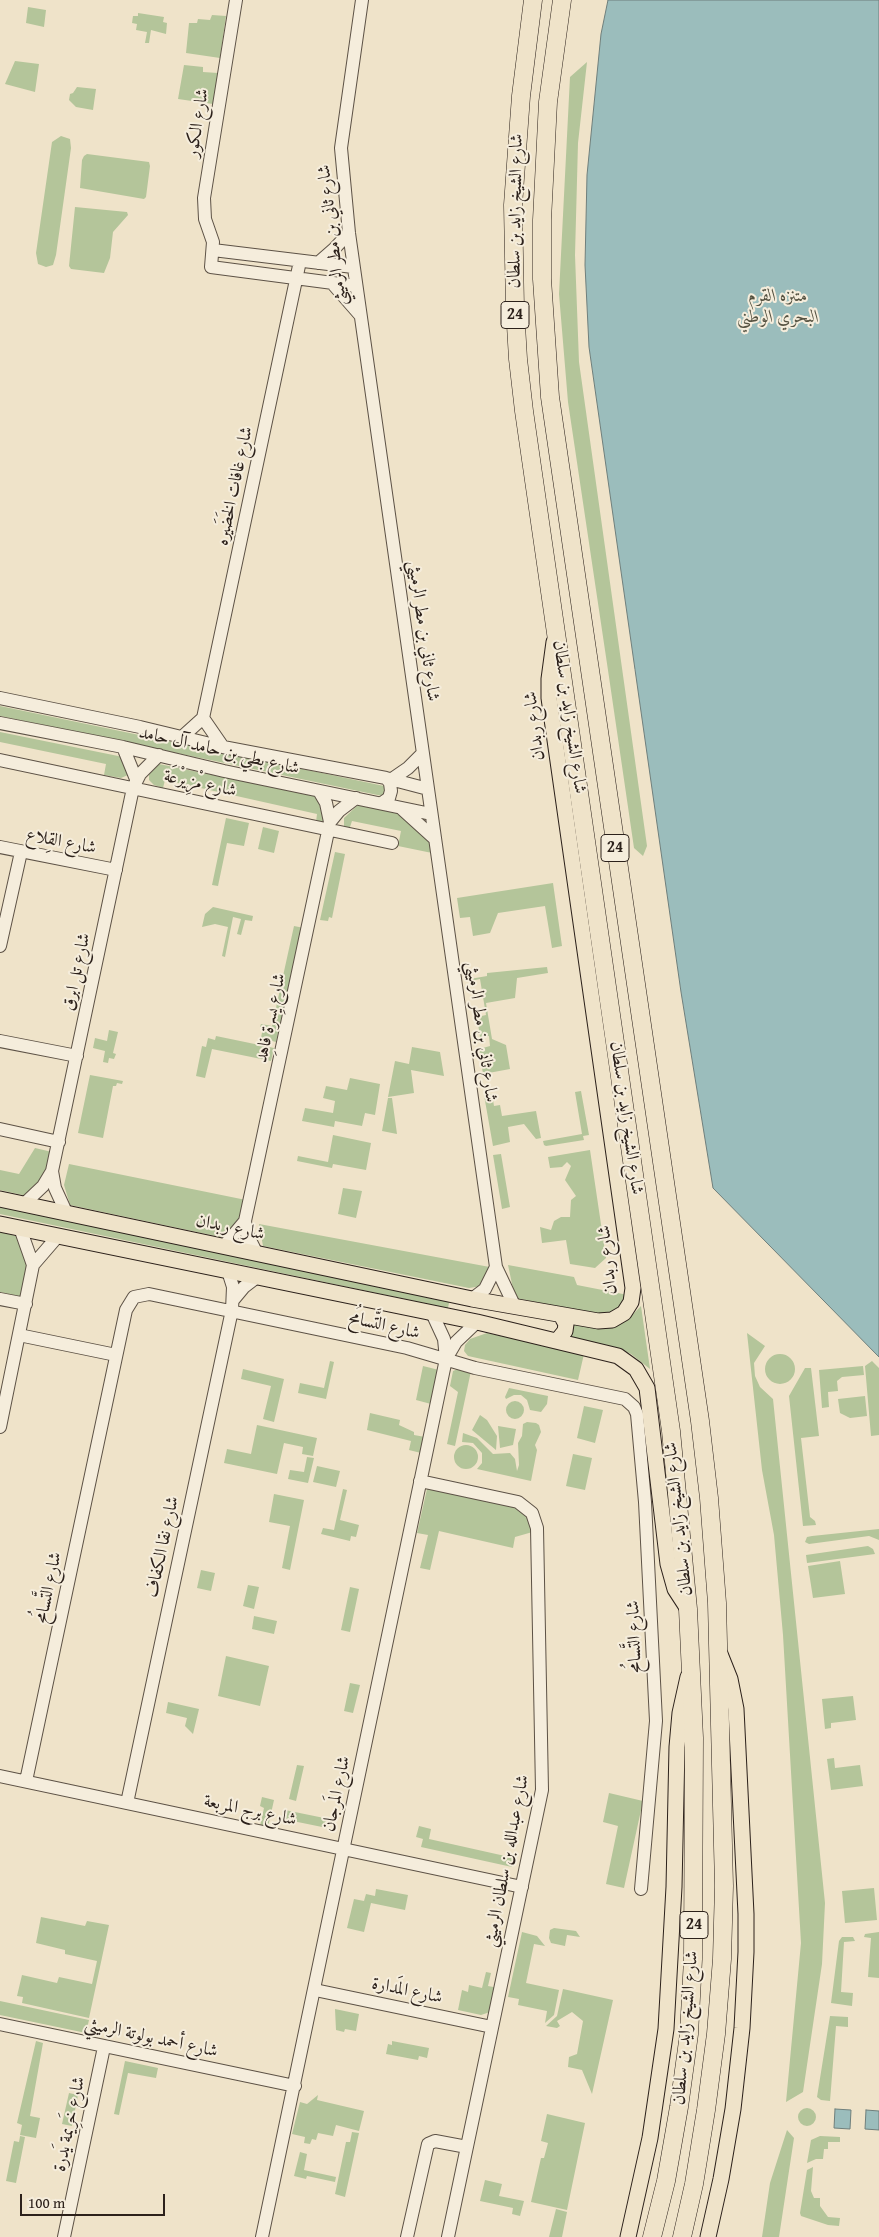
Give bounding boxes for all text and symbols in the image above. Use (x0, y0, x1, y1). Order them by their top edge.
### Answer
street label: شارع الكور (182, 87, 214, 159)
street label: شارع الشيخ زايد بن سلطان (504, 134, 528, 288)
street label: شارع ثاني بن مطر الرميثي (314, 163, 352, 307)
park label: متنزه القرم البحري الوطني (737, 285, 819, 328)
road number: 24 (501, 302, 529, 328)
street label: شارع غافات الخَضَيره (212, 424, 258, 548)
street label: شارع ثاني بن مطر الرميثي (402, 559, 444, 703)
street label: شارع الشيخ زايد بن سلطان (548, 639, 590, 795)
street label: شارع ربدان (520, 690, 550, 762)
street label: شارع بطي بن حامد آل حامد (137, 722, 301, 780)
street label: شارع مْزِيرْعَة (162, 766, 238, 802)
street label: شارع القِلاع (24, 825, 98, 859)
road number: 24 (601, 834, 629, 861)
street label: شارع تل ابرق (58, 931, 96, 1013)
street label: شارع ثاني بن مطر الرميثي (460, 960, 502, 1104)
street label: شارع يِسرة فاهِد (251, 971, 291, 1065)
street label: شارع الشيخ زايد بن سلطان (605, 1040, 647, 1196)
street label: شارع ربدان (194, 1210, 266, 1246)
street label: شارع ربدان (594, 1224, 622, 1296)
street label: شارع التَّسامُح (346, 1307, 422, 1345)
street label: شارع الشيخ زايد بن سلطان (660, 1441, 698, 1597)
street label: شارع نقا الكفاف (142, 1494, 184, 1600)
street label: شارع التَّسامُح (31, 1550, 67, 1626)
street label: شارع التَّسامُح (623, 1600, 647, 1674)
street label: شارع المَرجان (318, 1754, 356, 1834)
street label: شارع عبدالله بن سلطان الرميثي (480, 1773, 534, 1949)
street label: شارع برج المربعة (202, 1791, 298, 1831)
road number: 24 (680, 1912, 708, 1938)
street label: شارع الشيخ زايد بن سلطان (669, 1950, 703, 2106)
street label: شارع المَدارة (370, 1973, 444, 2009)
street label: شارع أحمد بولوتة الرميثي (82, 2013, 220, 2063)
street label: شارع خَرِيمة يَدرة (49, 2074, 91, 2174)
scale bar (22, 2184, 168, 2216)
text: 100 m (28, 2192, 65, 2213)

